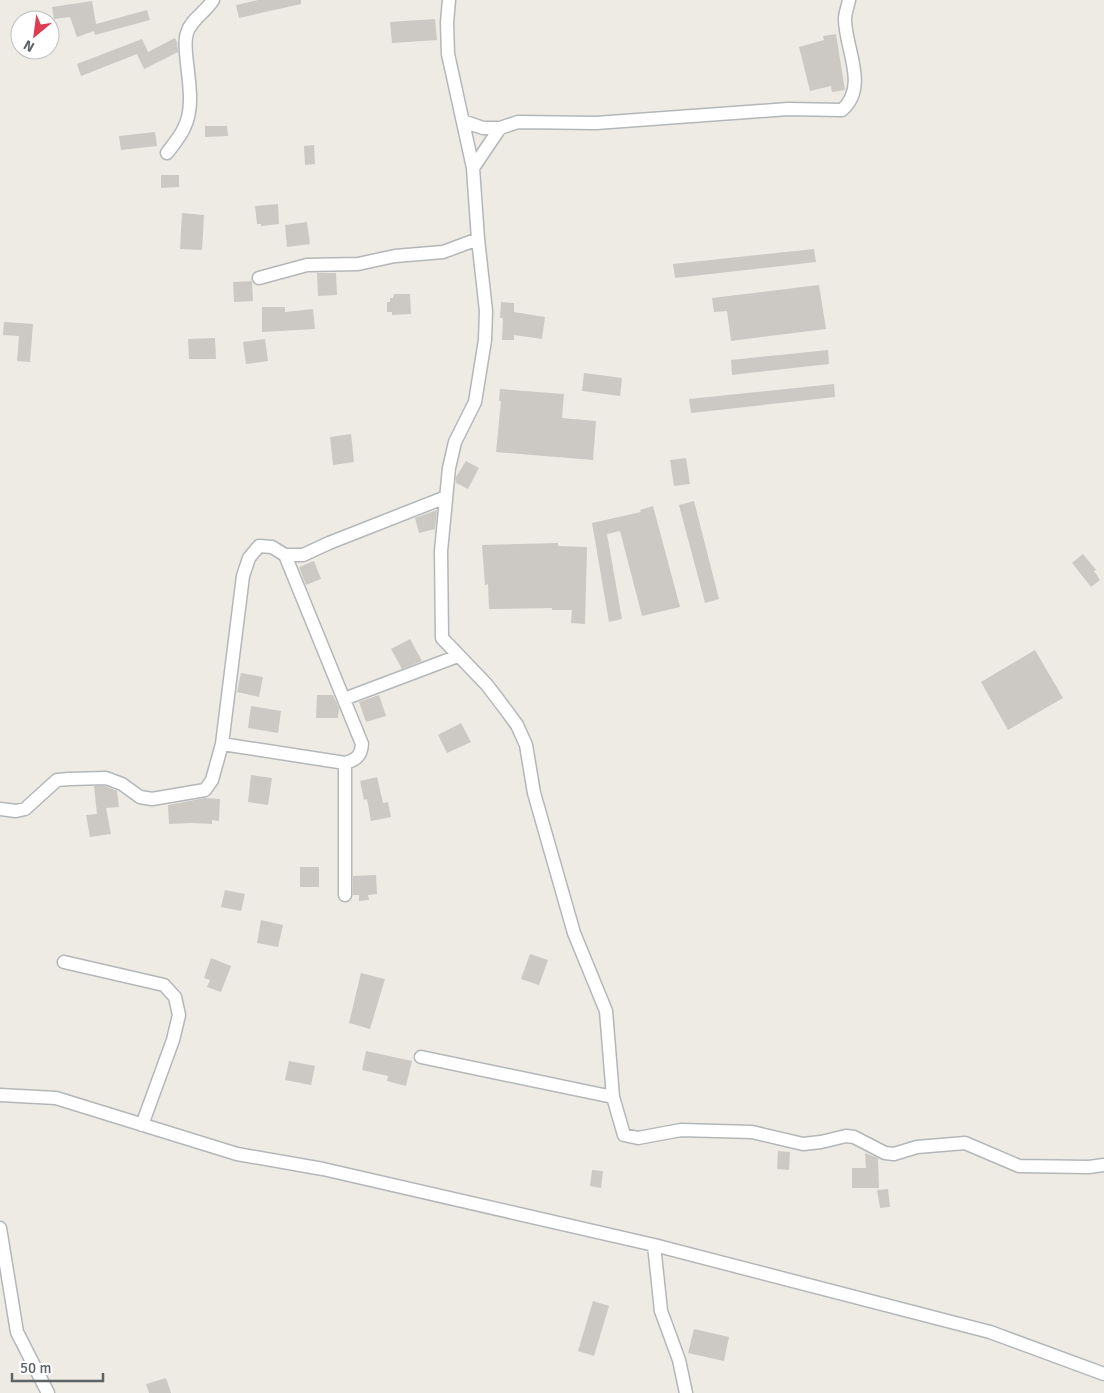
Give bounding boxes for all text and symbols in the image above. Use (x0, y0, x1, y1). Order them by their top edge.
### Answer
north arrow (10, 10, 60, 60)
text: N (21, 36, 37, 56)
scale bar (12, 1350, 104, 1382)
text: 50 m (20, 1359, 51, 1377)

